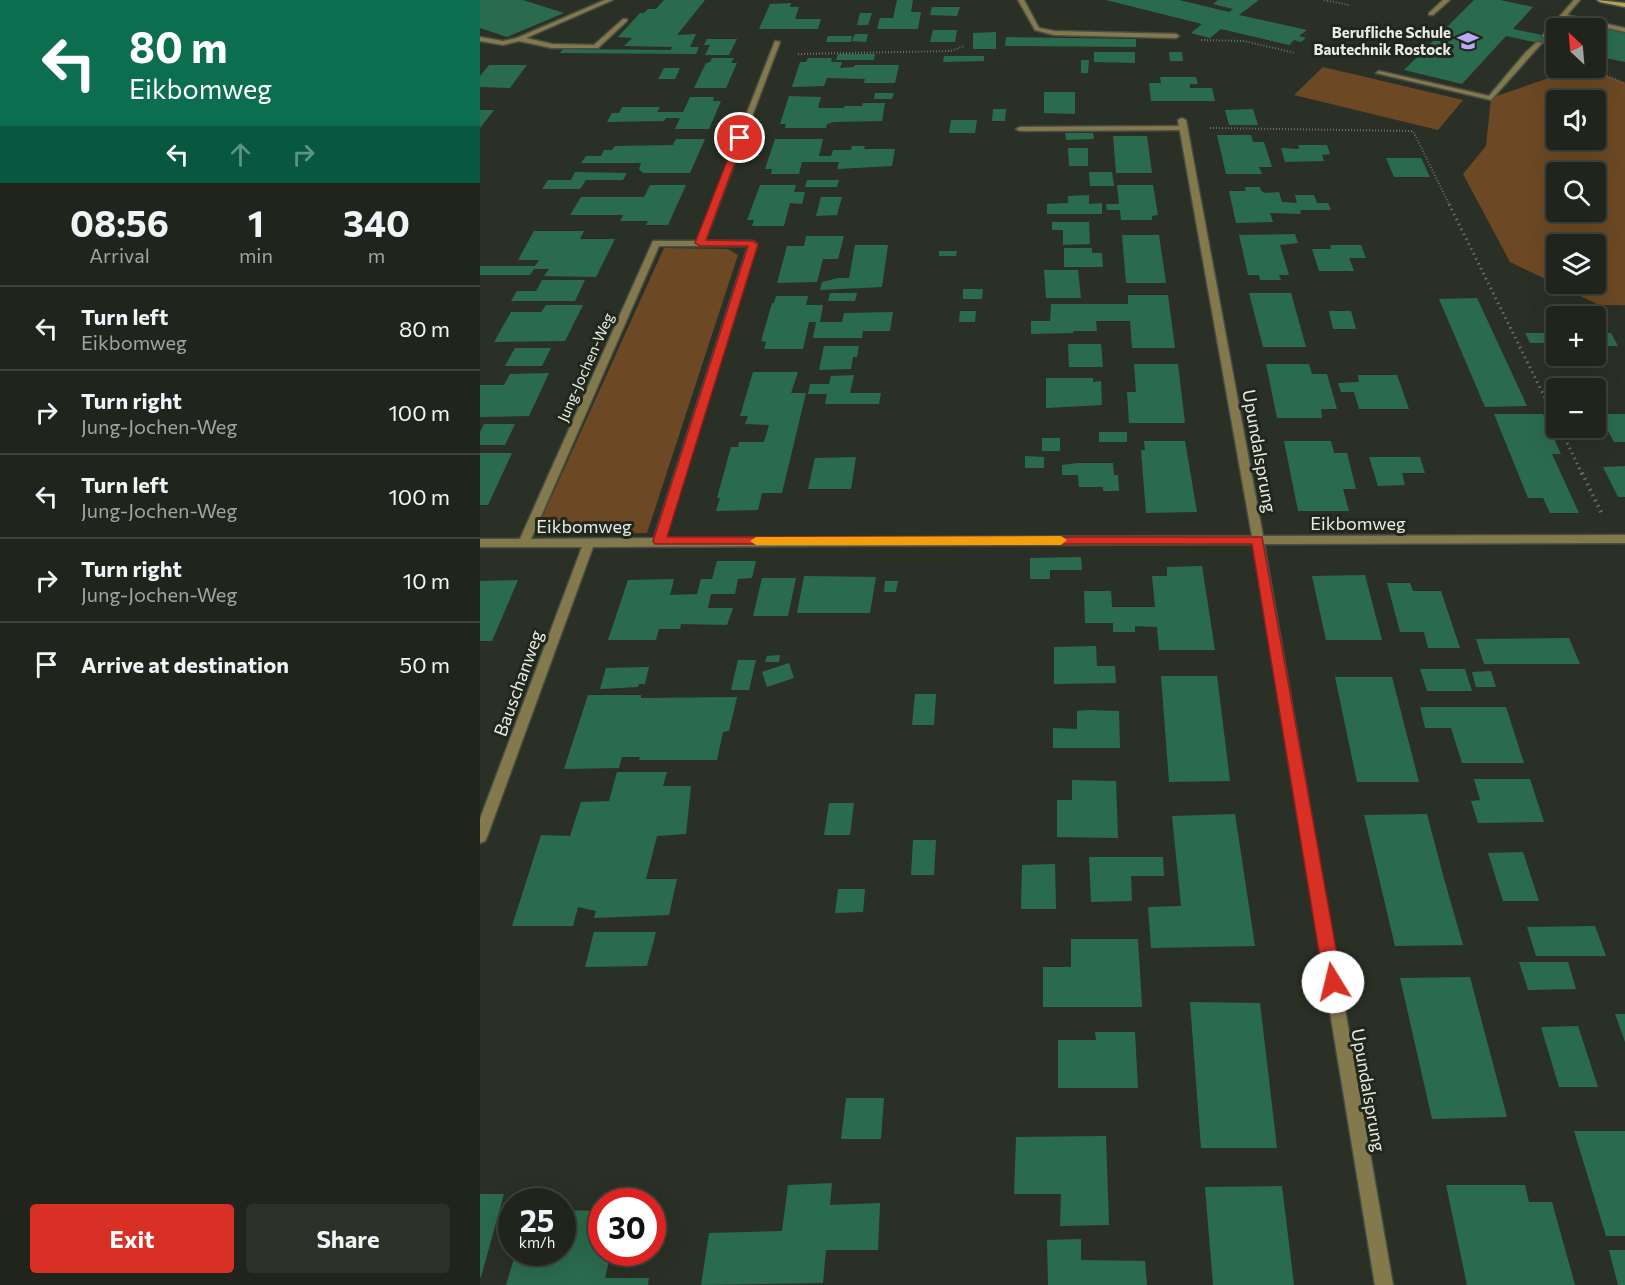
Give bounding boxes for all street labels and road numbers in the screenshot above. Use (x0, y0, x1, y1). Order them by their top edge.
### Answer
street label: Jung-Jochen-Weg (553, 310, 617, 424)
street label: Upundalsprung (1238, 388, 1282, 515)
street label: Eikbomweg (1310, 512, 1406, 534)
street label: Eikbomweg (536, 515, 632, 537)
street label: Bauschanweg (489, 627, 547, 739)
street label: Upundalsprung (1347, 1027, 1391, 1154)

